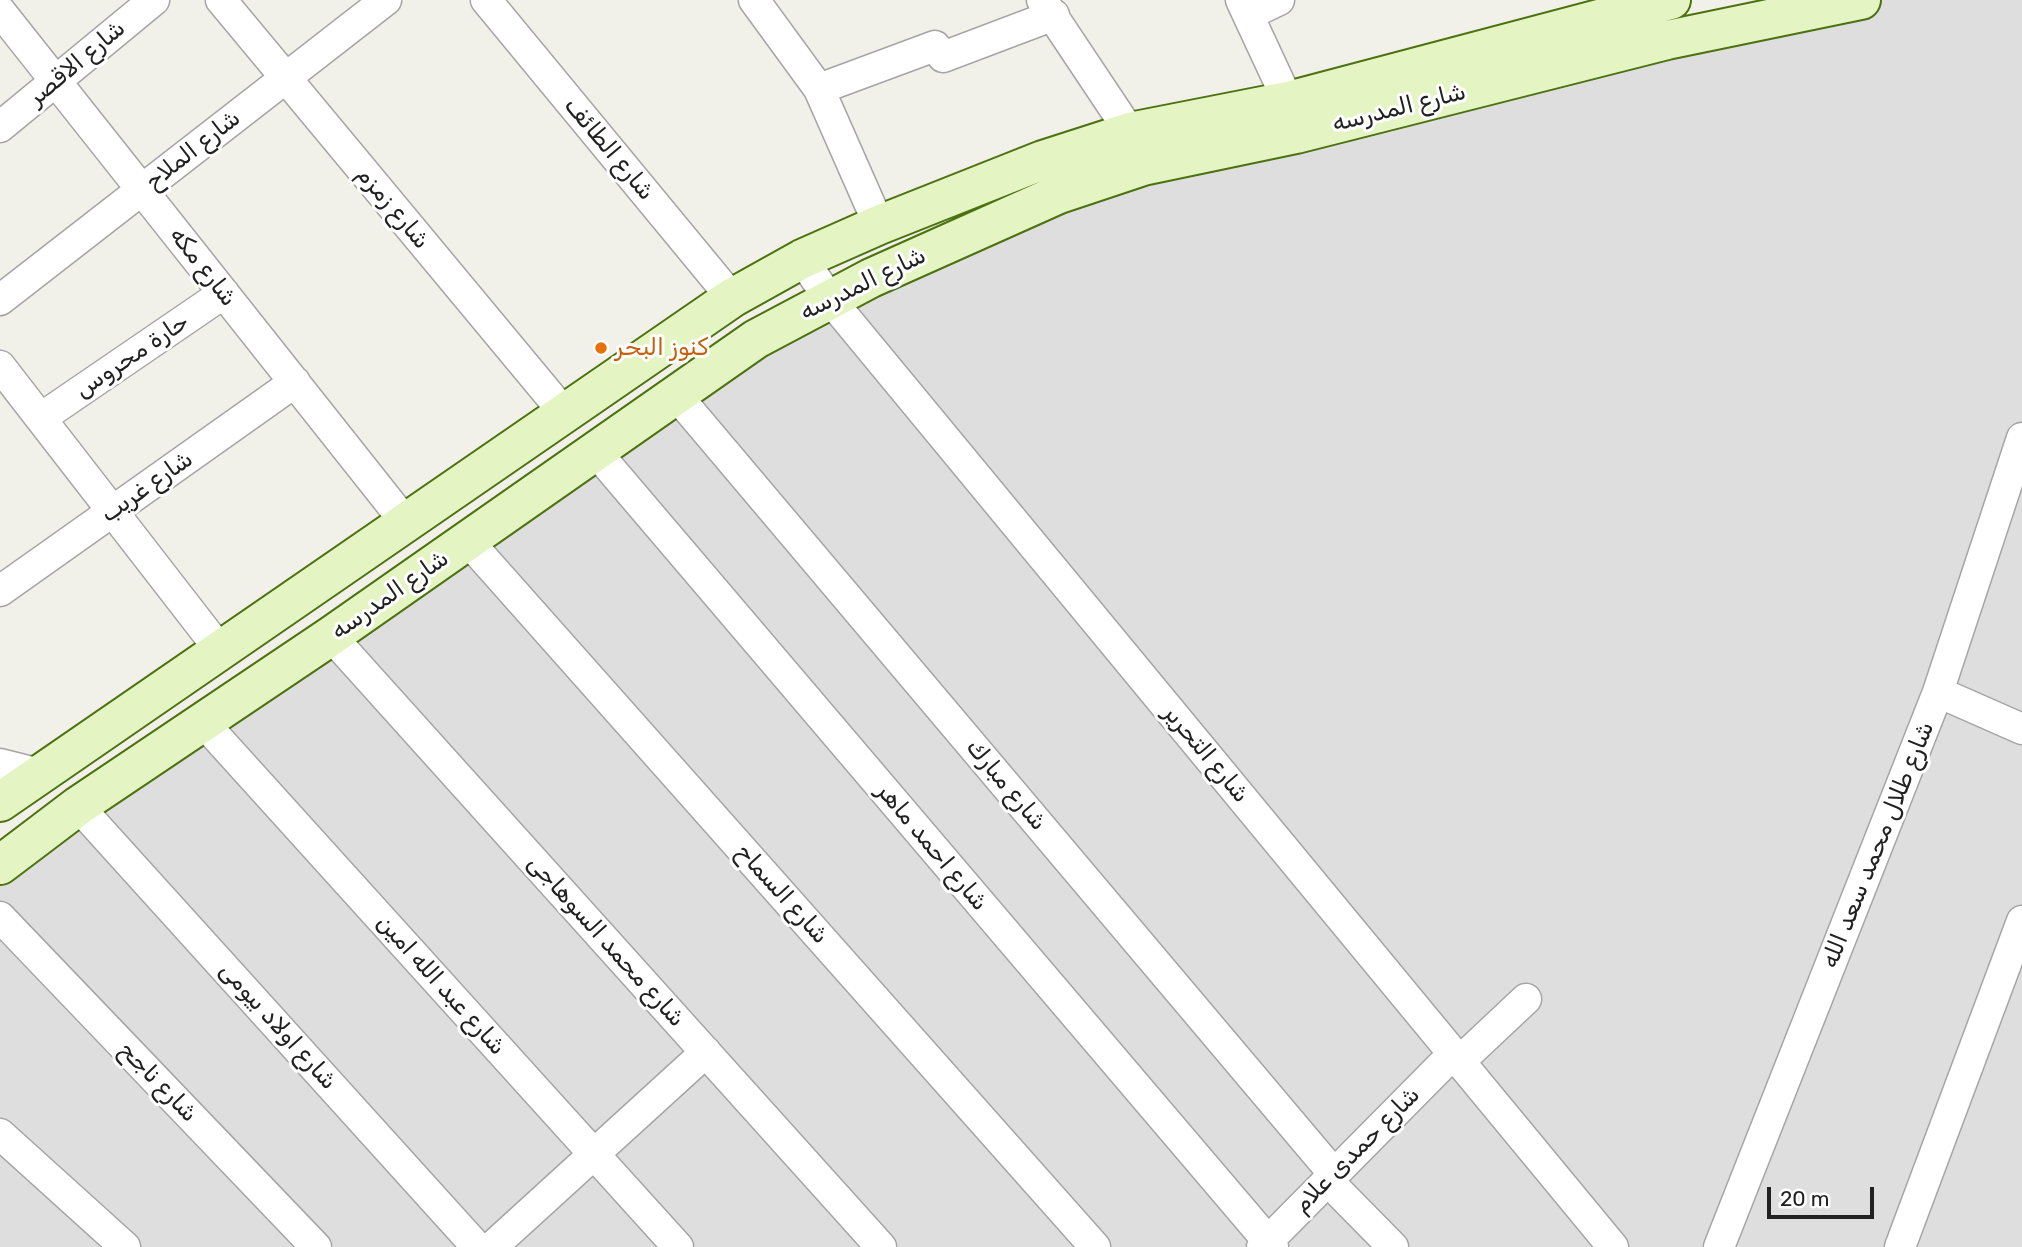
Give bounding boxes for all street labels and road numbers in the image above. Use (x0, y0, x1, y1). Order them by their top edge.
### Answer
street label: شارع الاقصر (23, 14, 131, 112)
street label: شارع المدرسه (1329, 78, 1469, 138)
street label: شارع الطائف (558, 92, 660, 206)
street label: شارع الملاح (140, 104, 246, 196)
street label: شارع زمزم (350, 161, 436, 255)
street label: شارع مكه (163, 222, 243, 312)
street label: شارع المدرسه (795, 241, 931, 327)
street label: حارة محروس (70, 307, 194, 405)
street label: شارع غريب (95, 445, 199, 529)
street label: شارع المدرسه (326, 544, 454, 646)
street label: شارع التحرير (1157, 699, 1255, 809)
street label: شارع طلال محمد سعد الله (1815, 718, 1941, 972)
street label: شارع مبارك (959, 733, 1053, 837)
street label: شارع احمد ماهر (870, 777, 994, 917)
street label: شارع السماح (730, 838, 834, 950)
street label: شارع محمد السوهاجى (521, 849, 691, 1033)
street label: شارع عبد الله امين (370, 909, 512, 1061)
street label: شارع اولاد بيومى (213, 956, 343, 1096)
street label: شارع ناجح (113, 1036, 203, 1128)
street label: شارع حمدى علام (1288, 1081, 1426, 1219)

